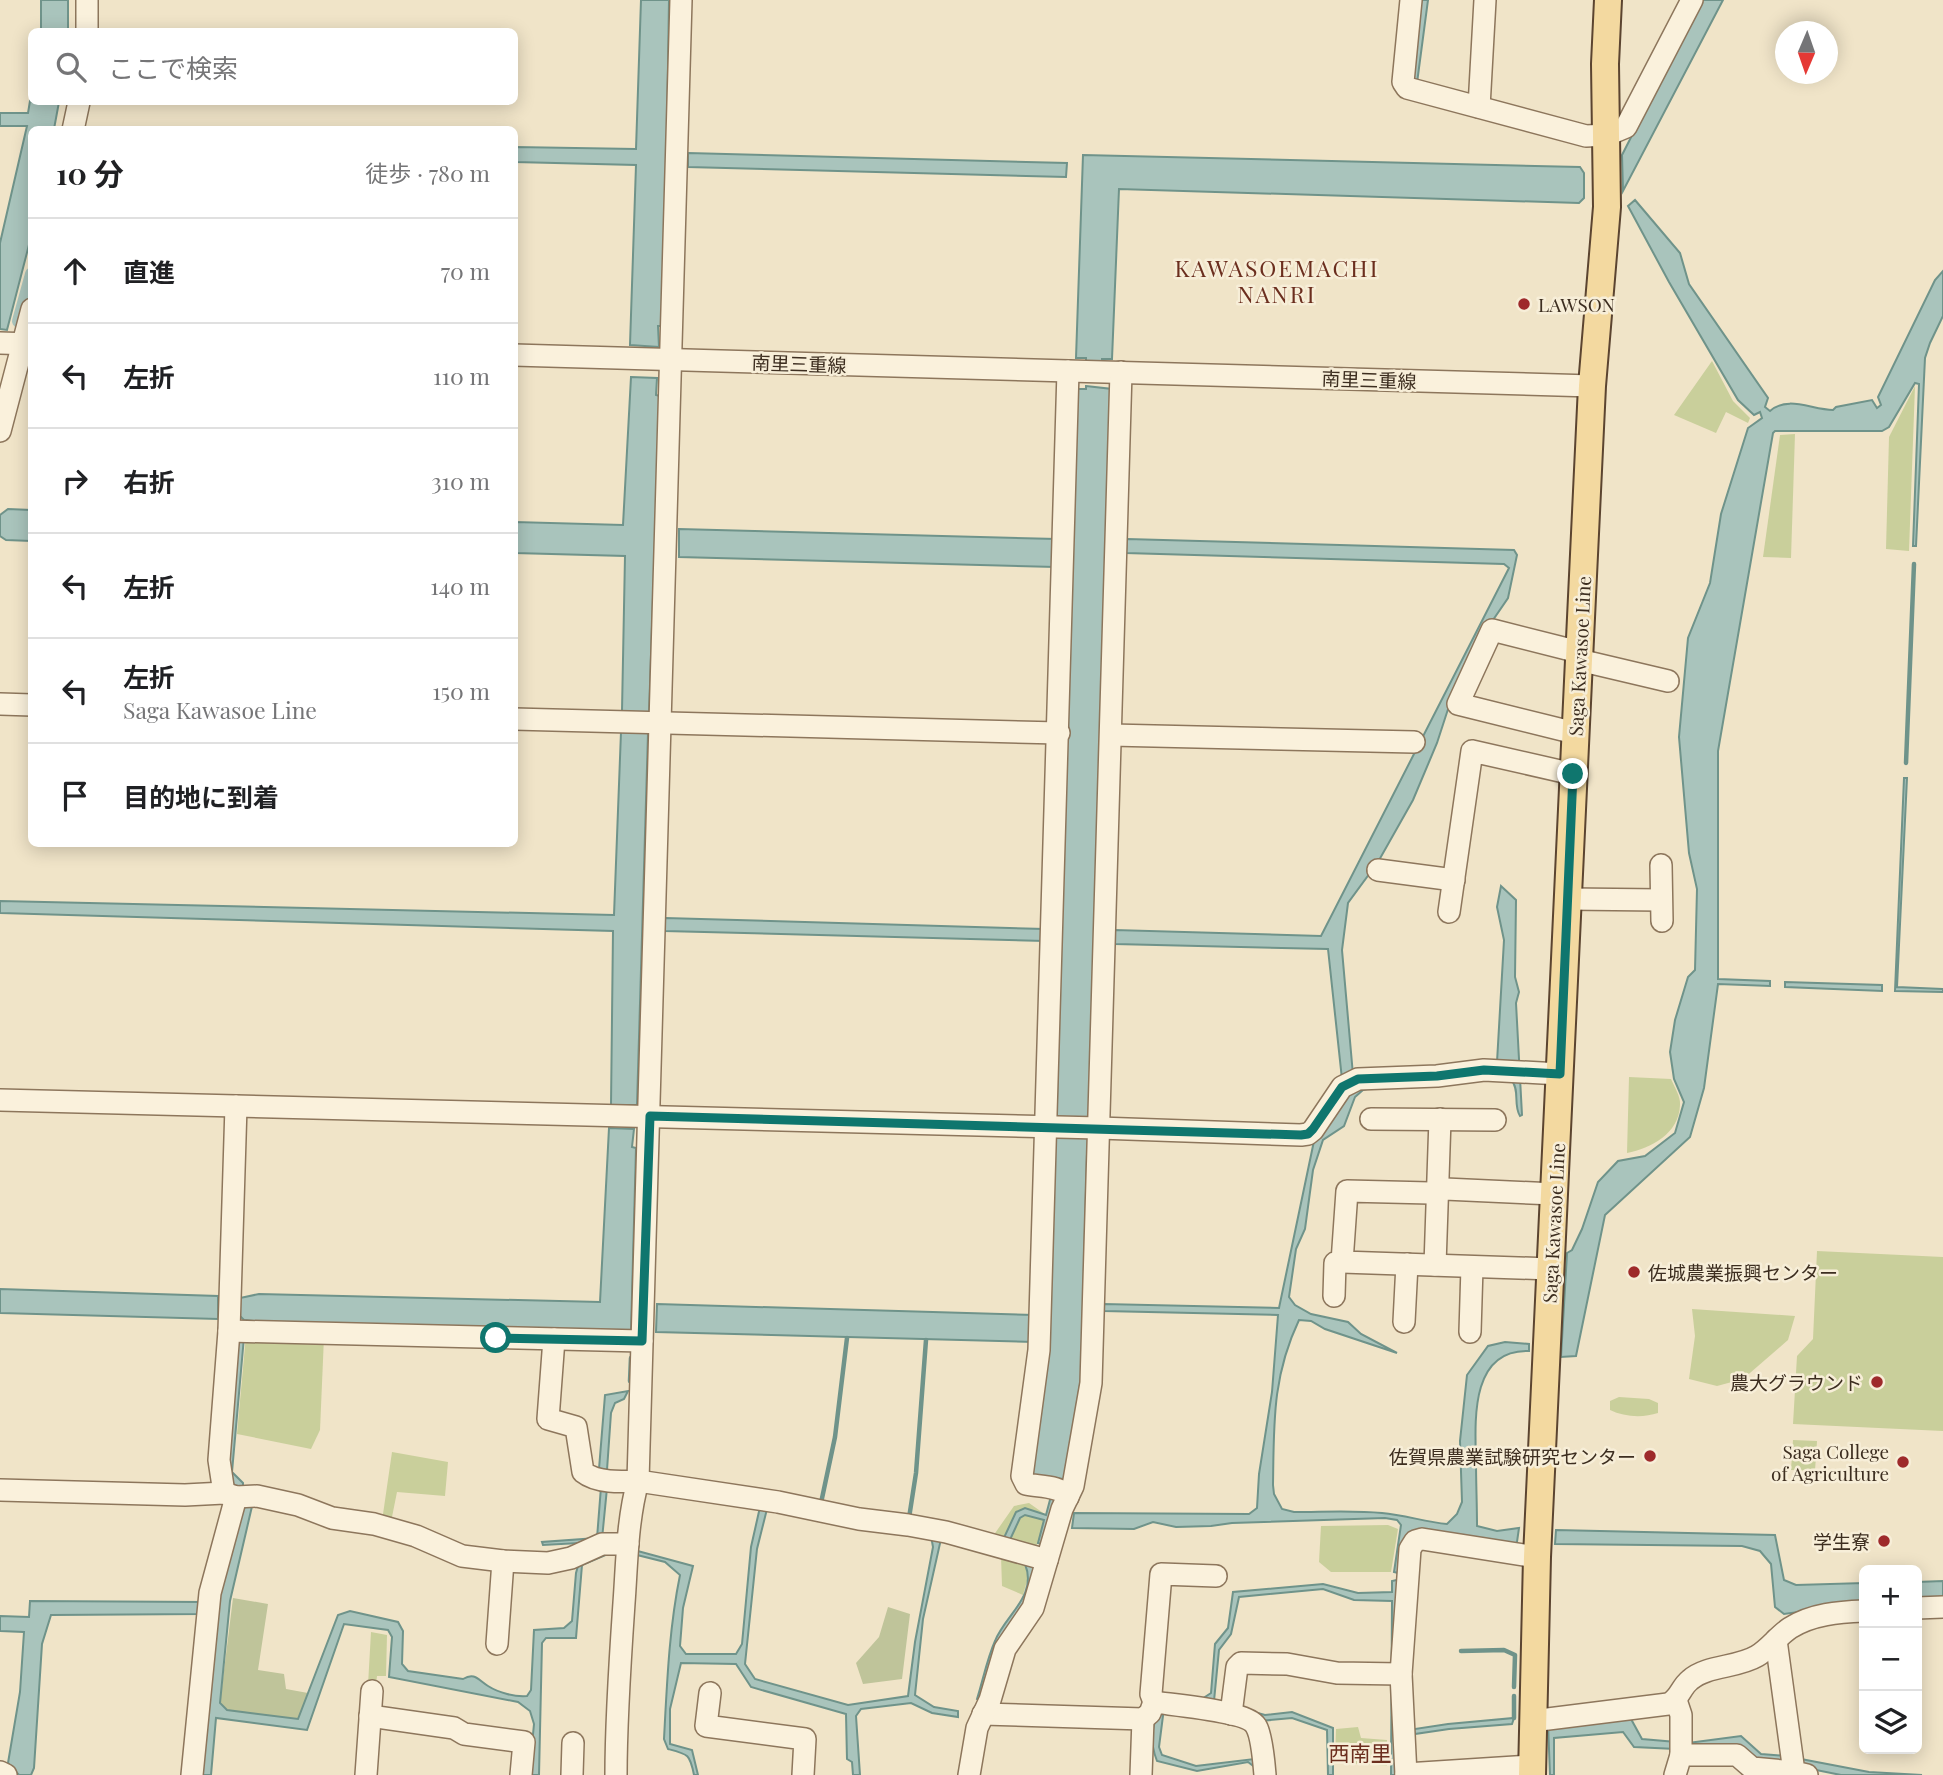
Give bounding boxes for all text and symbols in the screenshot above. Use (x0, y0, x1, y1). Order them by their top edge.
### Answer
north arrow (1775, 21, 1838, 84)
search box (28, 28, 518, 105)
icon: search (52, 48, 90, 86)
text: ここで検索 (108, 50, 238, 85)
text: 10 分 (56, 153, 124, 193)
text: 徒歩 · 780 m (365, 157, 490, 188)
icon: ahead (56, 252, 94, 290)
district label: KAWASOEMACHI NANRI (1174, 252, 1380, 309)
text: 直進 (123, 254, 175, 289)
text: 70 m (441, 255, 490, 286)
place label: LAWSON (1538, 291, 1615, 317)
marker: LAWSON (1516, 296, 1532, 312)
street label: 南里三重線 (751, 348, 847, 378)
icon: left (56, 357, 94, 395)
text: 左折 (123, 359, 175, 394)
text: 110 m (433, 360, 490, 391)
street label: 南里三重線 (1321, 364, 1417, 394)
icon: right (56, 462, 94, 500)
text: 右折 (123, 464, 175, 499)
text: 310 m (431, 465, 490, 496)
icon: left (56, 567, 94, 605)
text: 左折 (123, 569, 175, 604)
text: 140 m (430, 570, 490, 601)
street label: Saga Kawasoe Line (1562, 575, 1596, 737)
text: 左折 (123, 659, 175, 694)
icon: left (56, 672, 94, 710)
text: 150 m (432, 675, 490, 706)
text: Saga Kawasoe Line (123, 694, 317, 725)
route end (1557, 758, 1588, 789)
icon: arrive (56, 777, 94, 815)
text: 目的地に到着 (123, 779, 279, 814)
street label: Saga Kawasoe Line (1536, 1142, 1570, 1304)
place label: 佐城農業振興センター (1648, 1259, 1838, 1285)
marker: 佐城農業振興センター (1626, 1264, 1642, 1280)
route start (480, 1322, 511, 1353)
place label: 農大グラウンド (1730, 1369, 1863, 1395)
marker: 農大グラウンド (1869, 1374, 1885, 1390)
place label: Saga College of Agriculture (1771, 1438, 1889, 1486)
place label: 佐賀県農業試験研究センター (1389, 1443, 1636, 1469)
marker: 佐賀県農業試験研究センター (1642, 1448, 1658, 1464)
marker: Saga College of Agriculture (1895, 1454, 1911, 1470)
place label: 学生寮 (1813, 1528, 1870, 1554)
marker: 学生寮 (1876, 1533, 1892, 1549)
map controls (1859, 1565, 1922, 1754)
button: + (1859, 1565, 1922, 1628)
button: − (1859, 1628, 1922, 1691)
button: layers (1859, 1691, 1922, 1754)
district label: 西南里 (1329, 1738, 1392, 1766)

